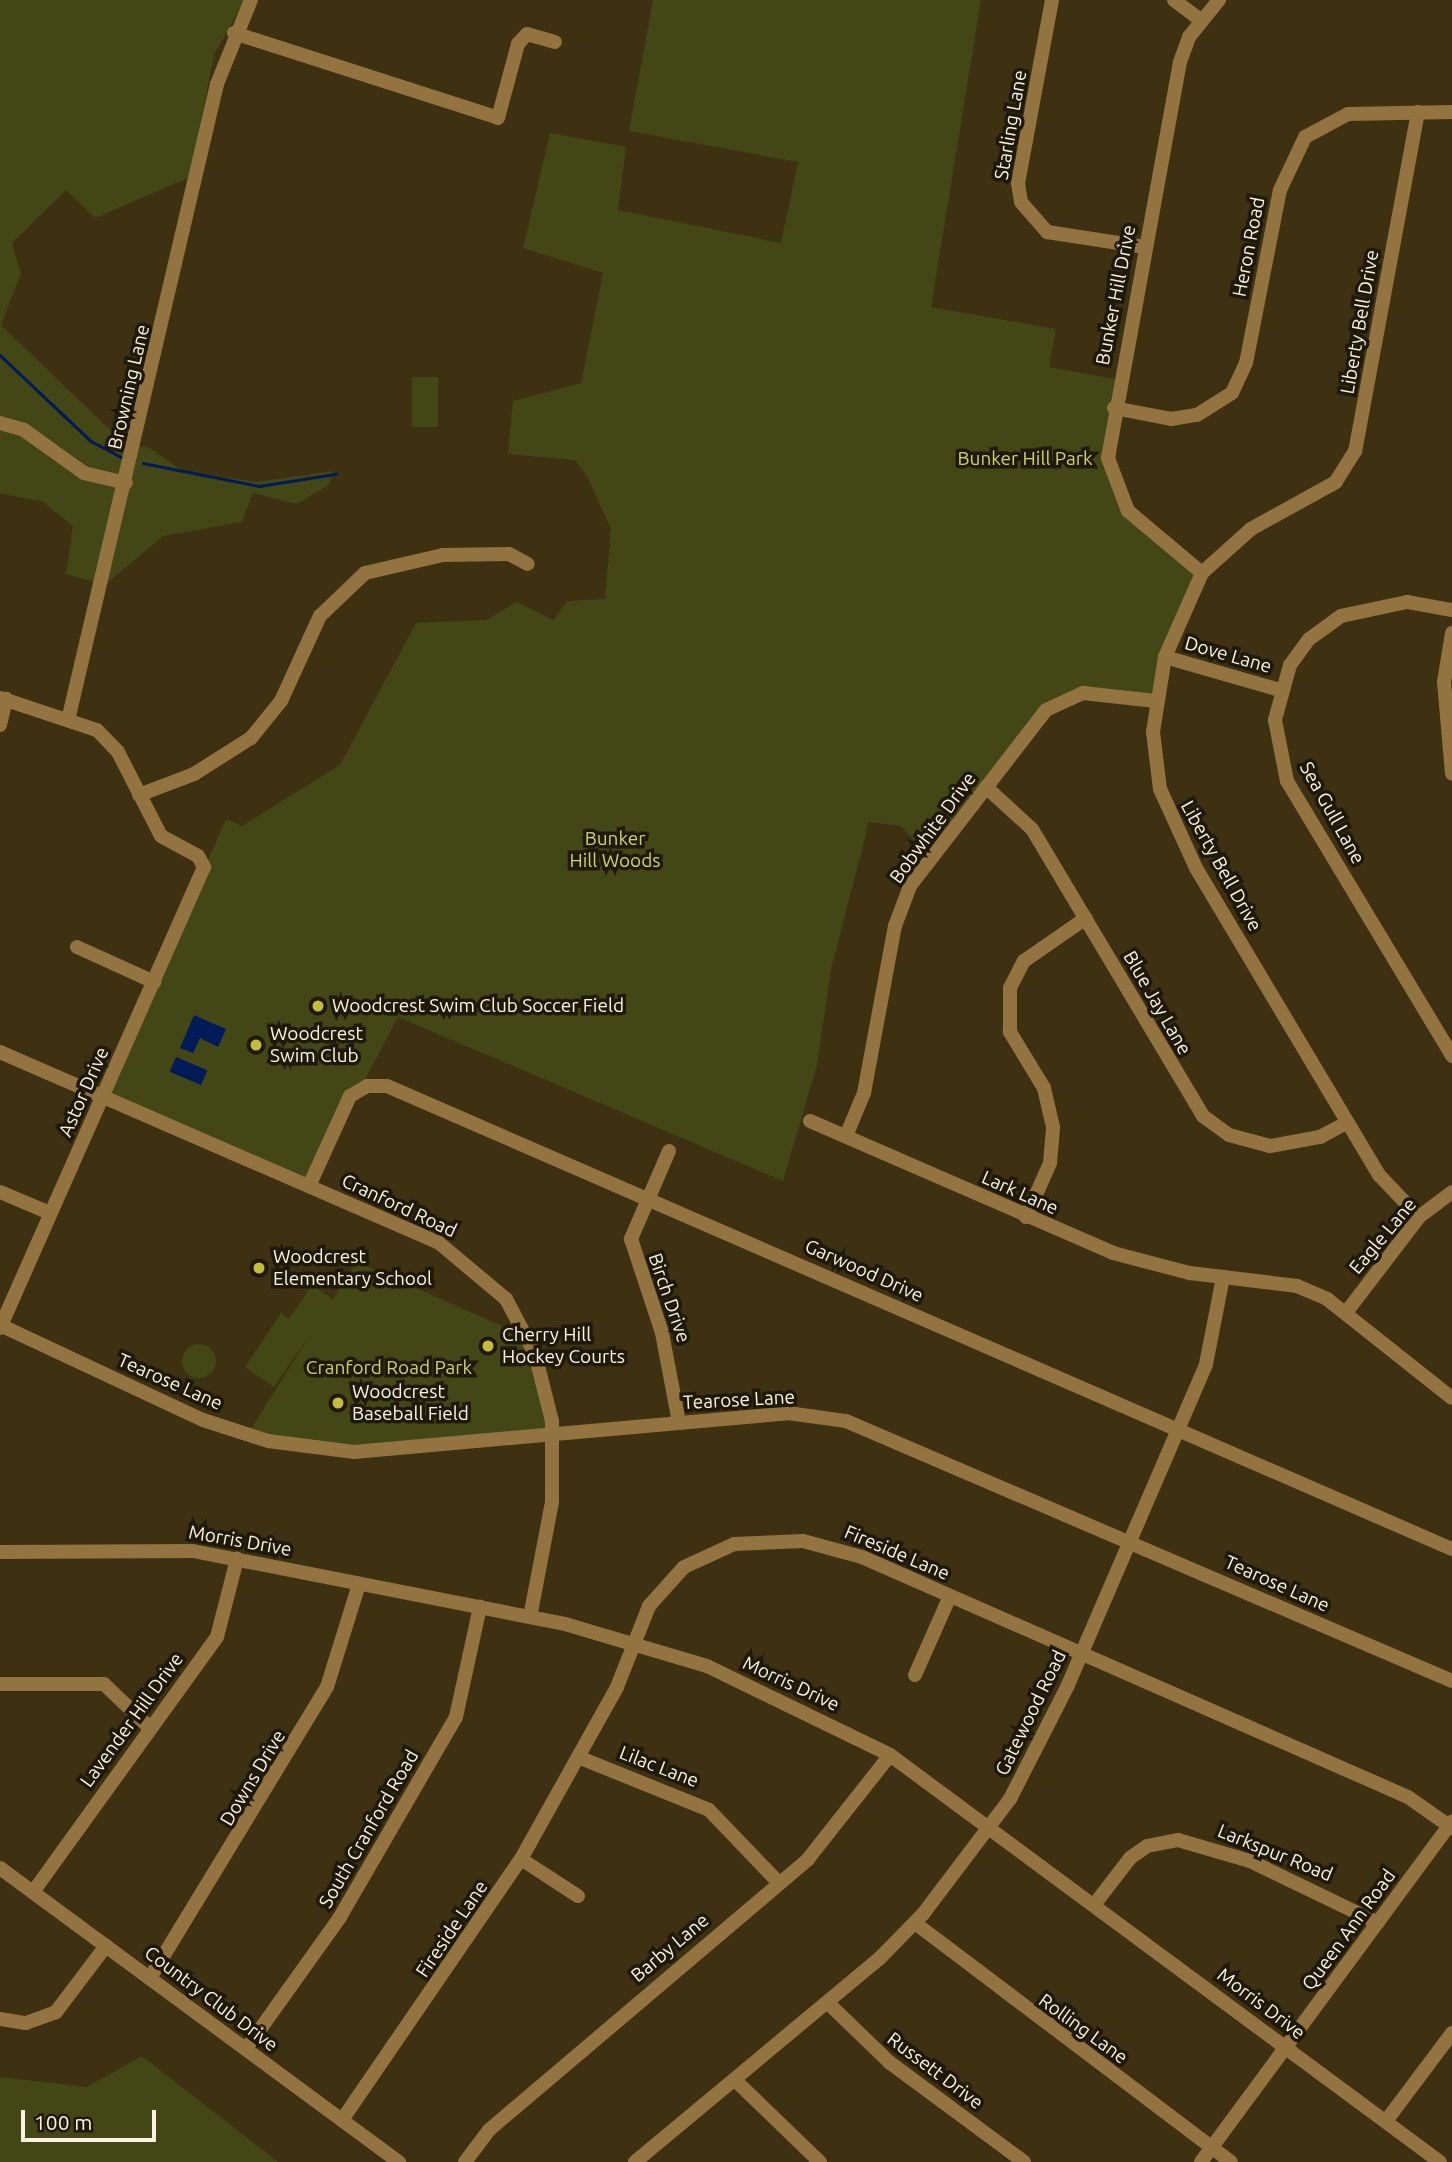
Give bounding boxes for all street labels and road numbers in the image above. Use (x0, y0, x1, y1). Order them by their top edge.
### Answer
street label: Starling Lane (990, 68, 1032, 182)
street label: Heron Road (1228, 195, 1270, 299)
street label: Bunker Hill Drive (1091, 223, 1141, 367)
street label: Liberty Bell Drive (1336, 248, 1384, 396)
street label: Browning Lane (104, 322, 154, 452)
street label: Dove Lane (1182, 632, 1274, 678)
street label: Sea Gull Lane (1295, 758, 1369, 868)
street label: Bobwhite Drive (885, 768, 981, 888)
street label: Liberty Bell Drive (1176, 797, 1266, 935)
street label: Blue Jay Lane (1118, 947, 1196, 1059)
street label: Astor Drive (54, 1044, 114, 1140)
street label: Lark Lane (978, 1166, 1062, 1220)
street label: Cranford Road (338, 1169, 460, 1243)
street label: Eagle Lane (1345, 1193, 1421, 1279)
street label: Garwood Drive (801, 1235, 927, 1307)
street label: Birch Drive (643, 1250, 695, 1346)
street label: Tearose Lane (114, 1349, 226, 1415)
street label: Tearose Lane (682, 1386, 796, 1414)
street label: Morris Drive (187, 1521, 293, 1561)
street label: Fireside Lane (841, 1521, 953, 1585)
street label: Tearose Lane (1221, 1551, 1333, 1617)
street label: Gatewood Road (991, 1647, 1071, 1779)
street label: Lavender Hill Drive (76, 1648, 188, 1792)
street label: Morris Drive (739, 1652, 843, 1716)
street label: Downs Drive (216, 1726, 290, 1830)
street label: Lilac Lane (616, 1741, 702, 1793)
street label: South Cranford Road (314, 1746, 424, 1912)
street label: Larkspur Road (1214, 1820, 1336, 1886)
street label: Queen Ann Road (1297, 1865, 1401, 1995)
street label: Fireside Lane (411, 1876, 493, 1982)
street label: Barby Lane (627, 1909, 713, 1987)
street label: Country Club Drive (140, 1941, 282, 2057)
street label: Morris Drive (1213, 1964, 1309, 2044)
street label: Rolling Lane (1034, 1989, 1132, 2069)
street label: Russett Drive (883, 2028, 987, 2114)

